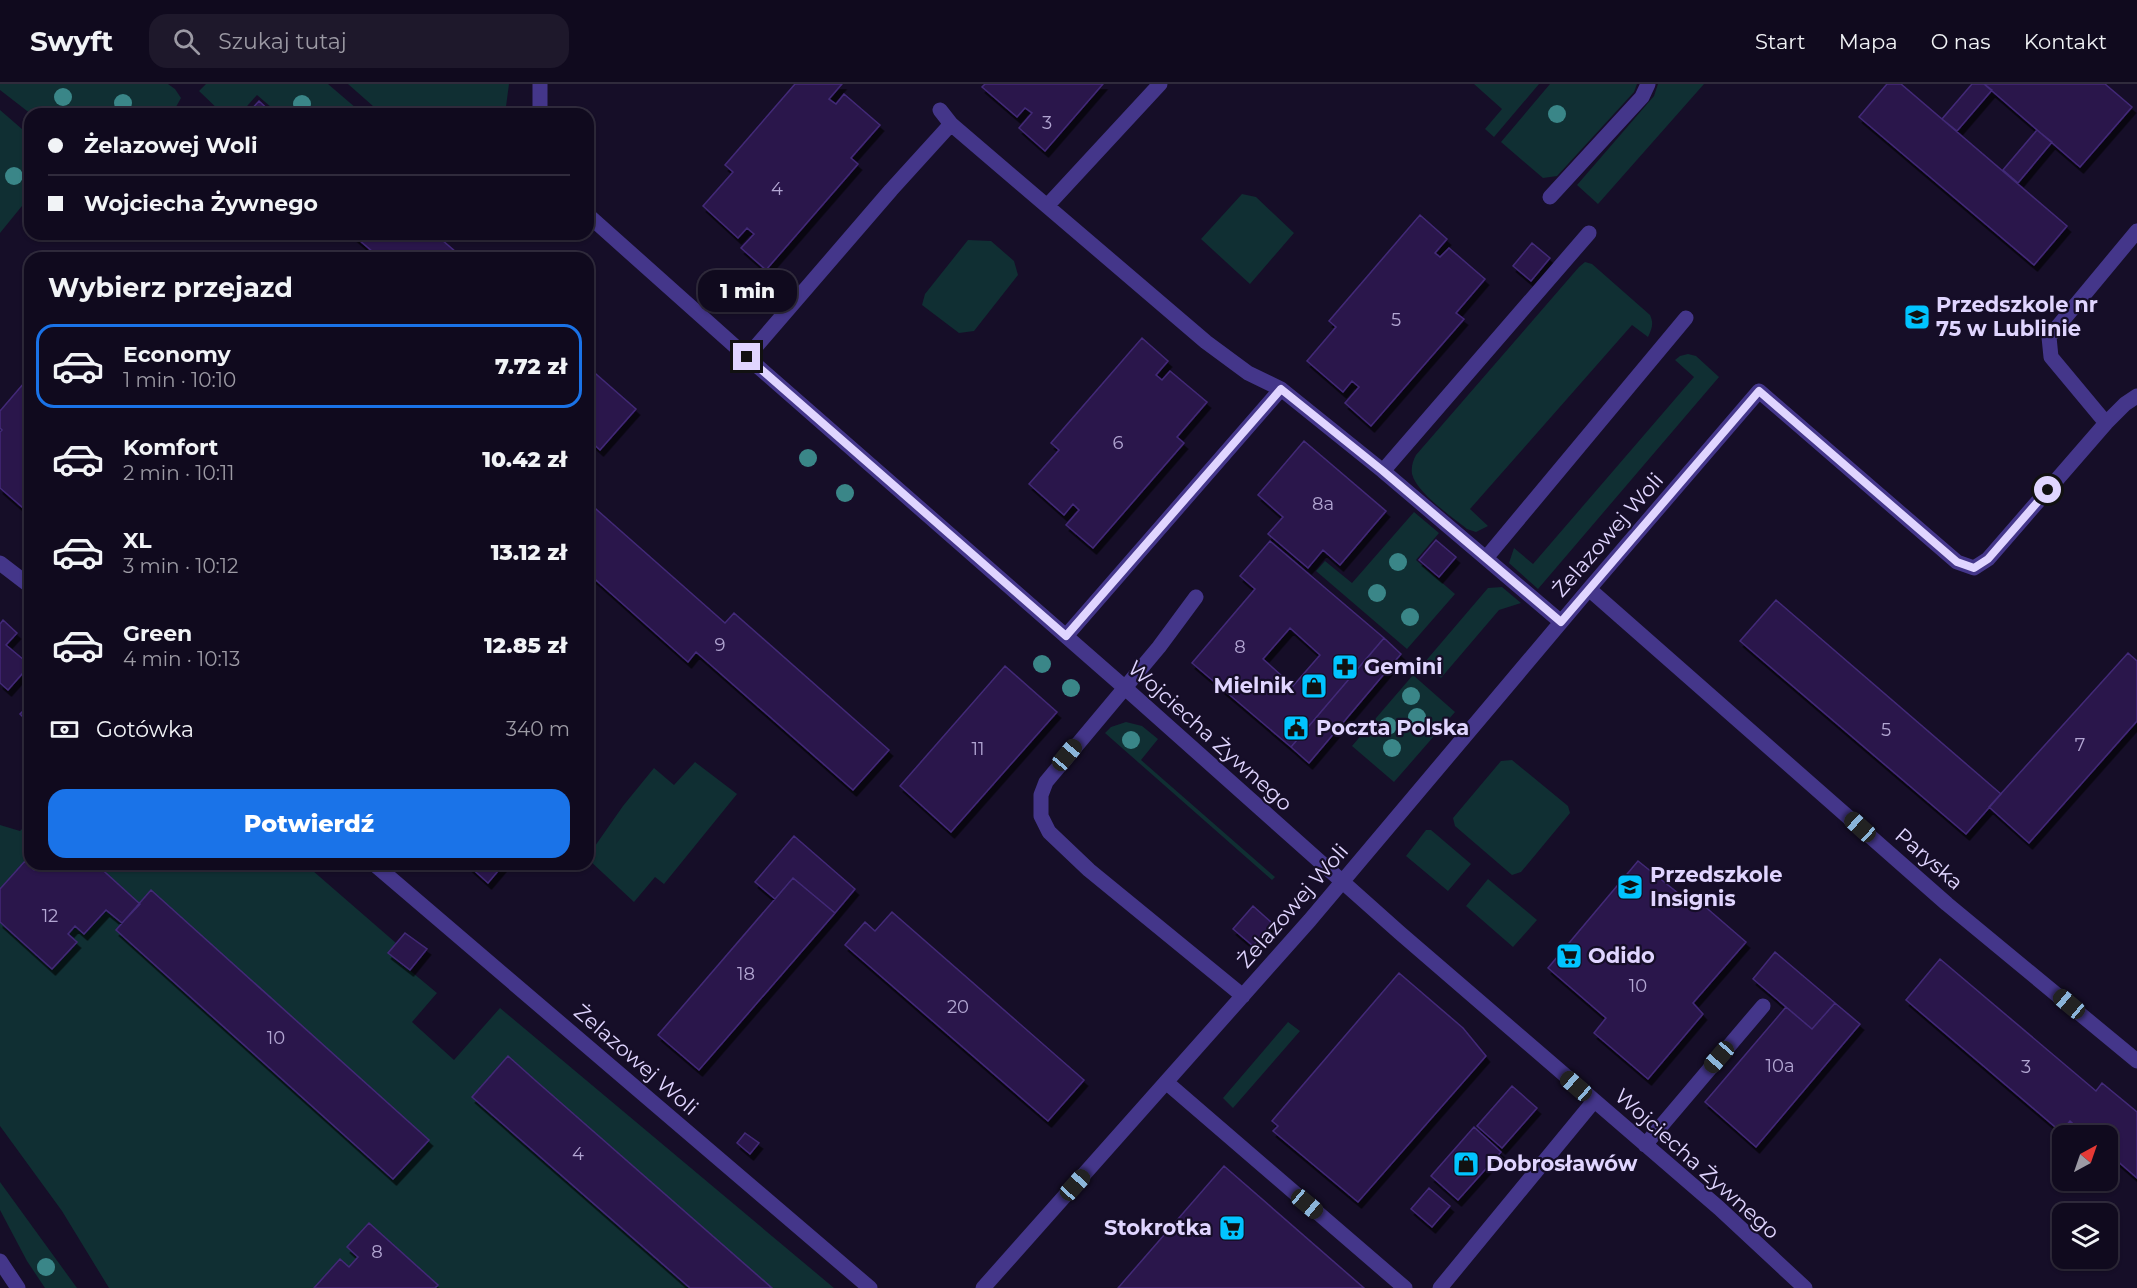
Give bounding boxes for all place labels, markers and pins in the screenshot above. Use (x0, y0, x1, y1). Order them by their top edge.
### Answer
place label: Przedszkole nr 75 w Lublinie (1936, 292, 2098, 341)
school or university icon: Przedszkole nr 75 w Lublinie (1902, 302, 1932, 332)
pharmacy icon: Gemini (1330, 652, 1360, 682)
place label: Gemini (1364, 654, 1443, 679)
shop icon: Mielnik (1299, 671, 1329, 701)
place label: Mielnik (1213, 673, 1294, 698)
public building icon: Poczta Polska (1281, 713, 1311, 743)
place label: Poczta Polska (1316, 715, 1469, 740)
place label: Przedszkole Insignis (1650, 862, 1782, 911)
school or university icon: Przedszkole Insignis (1615, 872, 1645, 902)
supermarket icon: Odido (1554, 941, 1584, 971)
place label: Odido (1588, 943, 1655, 968)
shop icon: Dobrosławów (1451, 1149, 1481, 1179)
place label: Dobrosławów (1486, 1151, 1638, 1176)
supermarket icon: Stokrotka (1217, 1213, 1247, 1243)
place label: Stokrotka (1104, 1215, 1212, 1240)

